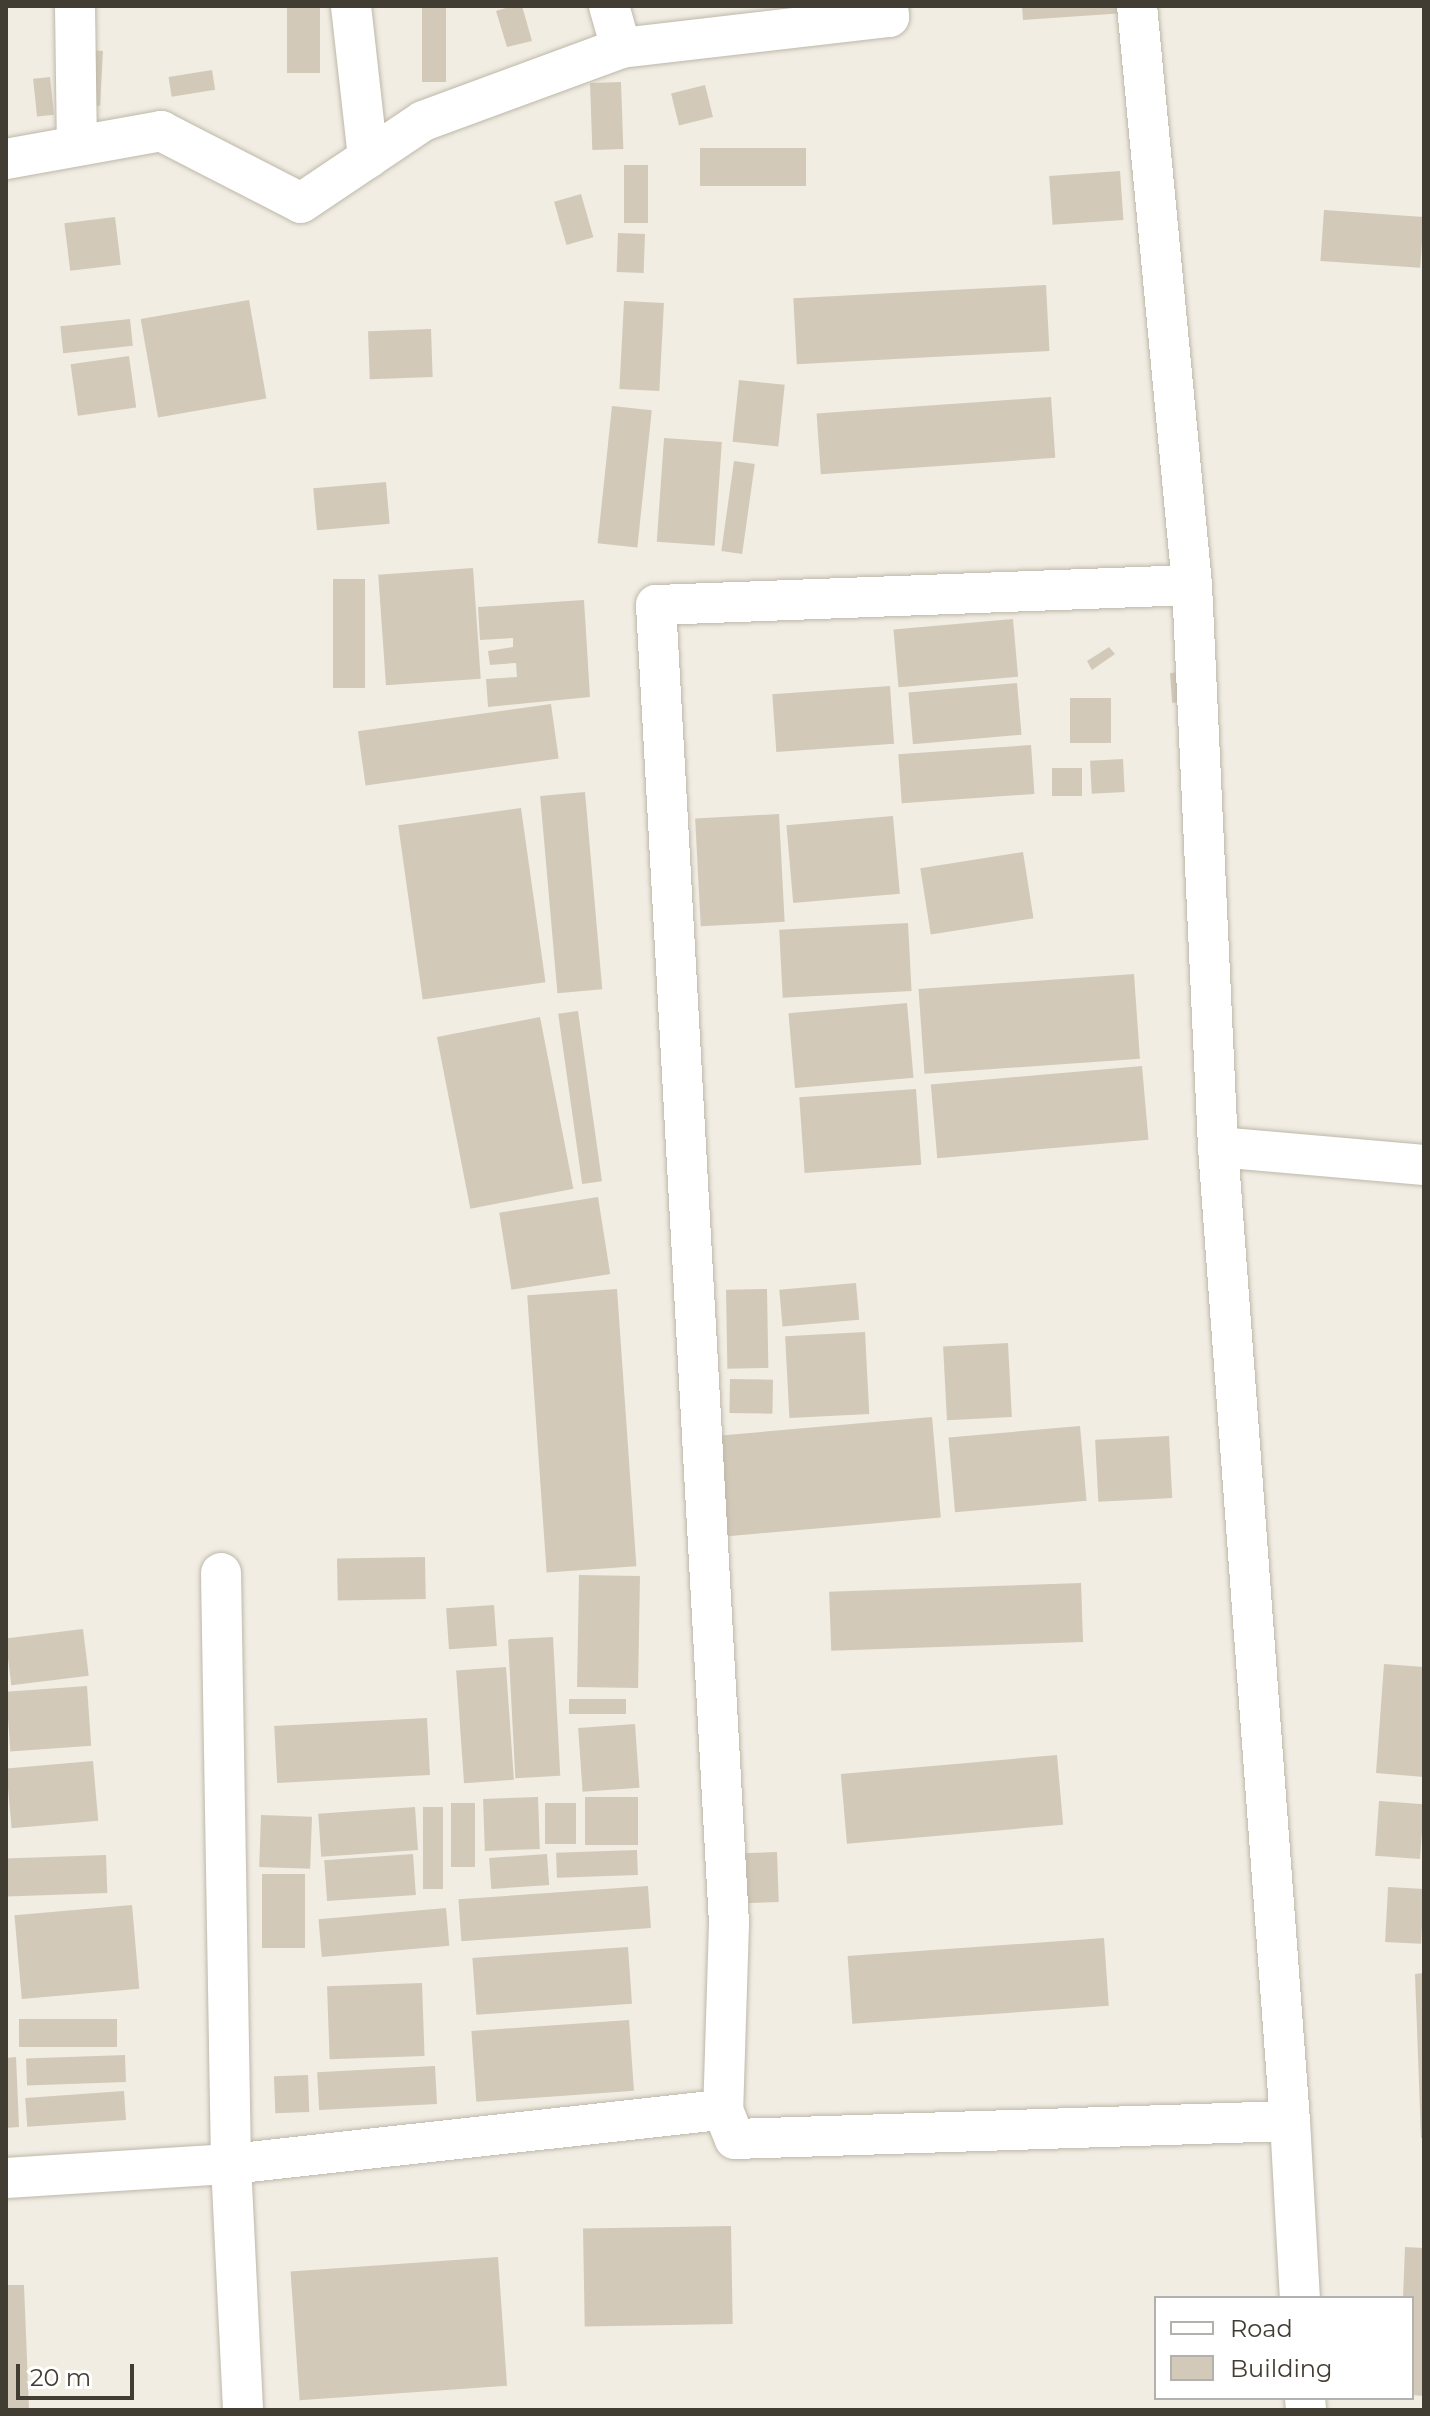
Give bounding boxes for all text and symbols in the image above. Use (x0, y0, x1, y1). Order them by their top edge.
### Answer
legend (1154, 2296, 1414, 2400)
text: Road (1230, 2314, 1293, 2343)
scale bar (20, 2348, 138, 2398)
text: Building (1230, 2354, 1333, 2383)
text: 20 m (30, 2363, 91, 2392)

